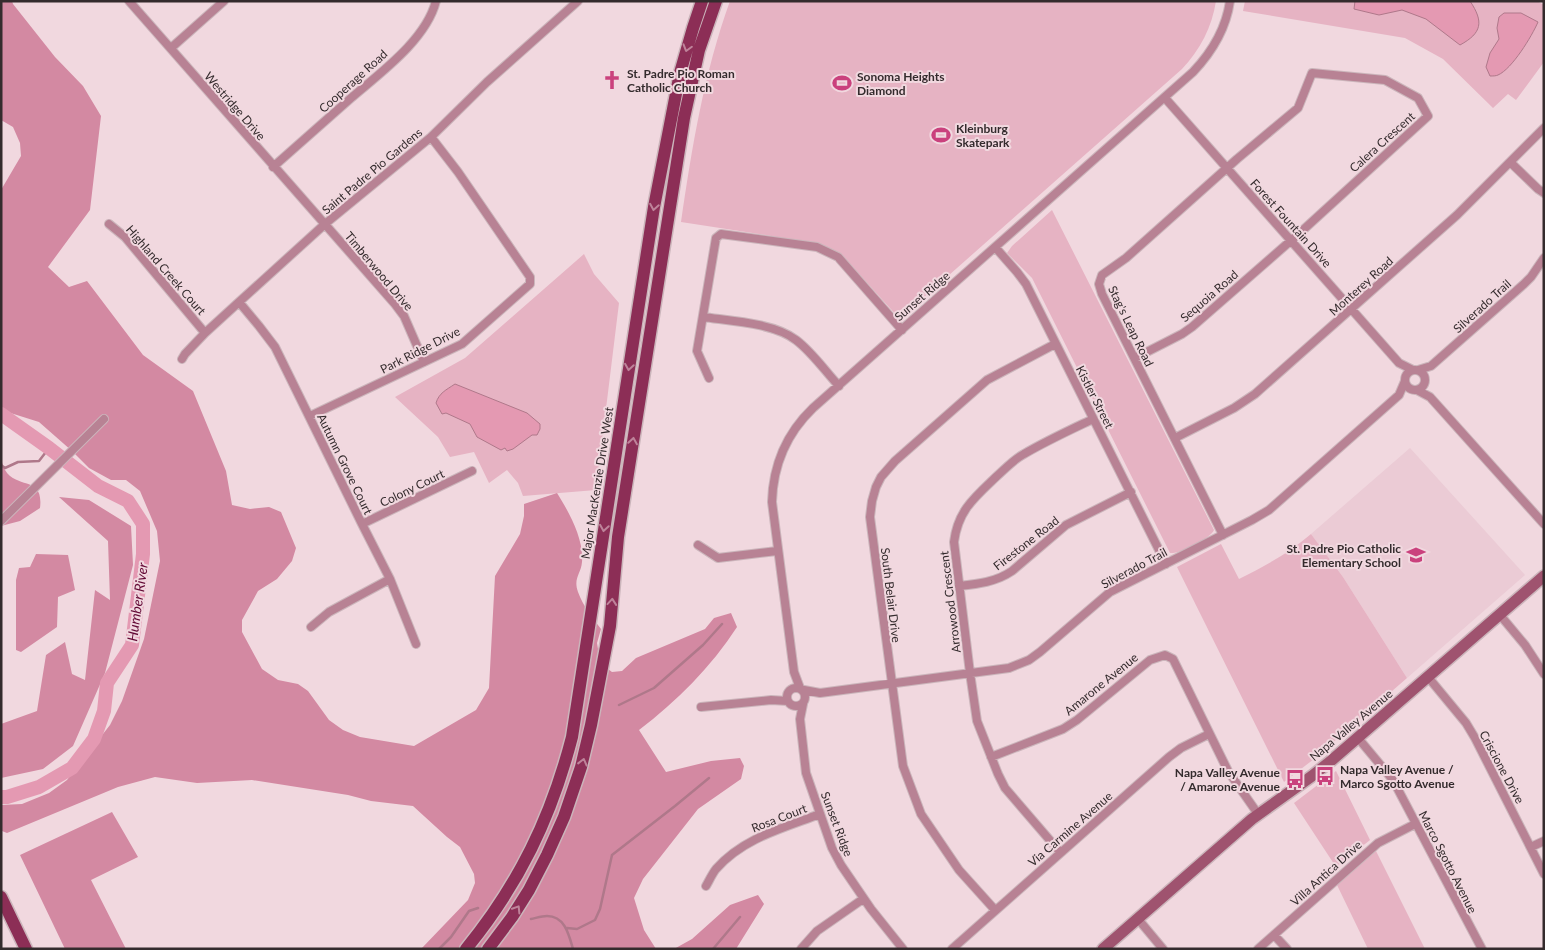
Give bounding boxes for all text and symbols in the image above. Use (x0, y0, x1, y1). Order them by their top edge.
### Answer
one-way arrow (682, 43, 693, 52)
street label: Cooperage Road (316, 46, 390, 116)
place label: St. Padre Pio Roman Catholic Church (627, 66, 735, 95)
street label: Westridge Drive (201, 69, 269, 143)
church icon: St. Padre Pio Roman Catholic Church (601, 69, 623, 91)
place label: Sonoma Heights Diamond (857, 69, 944, 98)
sports icon: Sonoma Heights Diamond (831, 72, 853, 94)
street label: Calera Crescent (1346, 108, 1418, 175)
place label: Kleinburg Skatepark (956, 121, 1010, 150)
sports icon: Kleinburg Skatepark (930, 124, 952, 146)
street label: Saint Padre Pio Gardens (319, 125, 425, 217)
street label: Forest Fountain Drive (1247, 176, 1335, 270)
one-way arrow (650, 202, 660, 211)
street label: Highland Creek Court (123, 222, 210, 319)
street label: Timberwood Drive (342, 228, 416, 314)
street label: Monterey Road (1326, 253, 1396, 319)
street label: Sequoia Road (1177, 267, 1241, 325)
street label: Sunset Ridge (891, 268, 953, 324)
street label: Silverado Trail (1450, 276, 1514, 336)
street label: Stag's Leap Road (1105, 283, 1157, 369)
street label: Park Ridge Drive (378, 323, 462, 377)
one-way arrow (624, 363, 634, 372)
street label: Kistler Street (1073, 363, 1117, 431)
street label: Major MacKenzie Drive West (578, 405, 617, 560)
street label: Autumn Grove Court (314, 411, 376, 517)
one-way arrow (627, 437, 637, 445)
street label: Colony Court (377, 466, 447, 510)
street label: Firestone Road (990, 513, 1062, 573)
one-way arrow (599, 523, 609, 532)
place label: St. Padre Pio Catholic Elementary School (1287, 541, 1401, 570)
street label: Silverado Trail (1098, 544, 1170, 592)
school or university icon: St. Padre Pio Catholic Elementary School (1405, 544, 1427, 566)
street label: South Belair Drive (878, 547, 904, 643)
street label: Arrowood Crescent (936, 550, 964, 654)
water label: Humber River (123, 561, 151, 643)
one-way arrow (606, 598, 617, 606)
street label: Amarone Avenue (1061, 650, 1141, 718)
street label: Napa Valley Avenue (1306, 686, 1396, 764)
street label: Criscione Drive (1476, 728, 1528, 806)
one-way arrow (577, 758, 587, 766)
place label: Napa Valley Avenue / Marco Sgotto Avenue (1340, 762, 1455, 791)
place label: Napa Valley Avenue / Amarone Avenue (1175, 765, 1281, 794)
bus stop icon: Napa Valley Avenue / Marco Sgotto Avenue (1314, 765, 1336, 787)
bus stop icon: Napa Valley Avenue / Amarone Avenue (1284, 768, 1306, 790)
street label: Via Carmine Avenue (1025, 788, 1115, 870)
street label: Sunset Ridge (818, 789, 856, 859)
street label: Rosa Court (749, 800, 810, 835)
street label: Marco Sgotto Avenue (1416, 808, 1480, 916)
street label: Villa Antica Drive (1287, 837, 1365, 909)
one-way arrow (510, 906, 520, 915)

